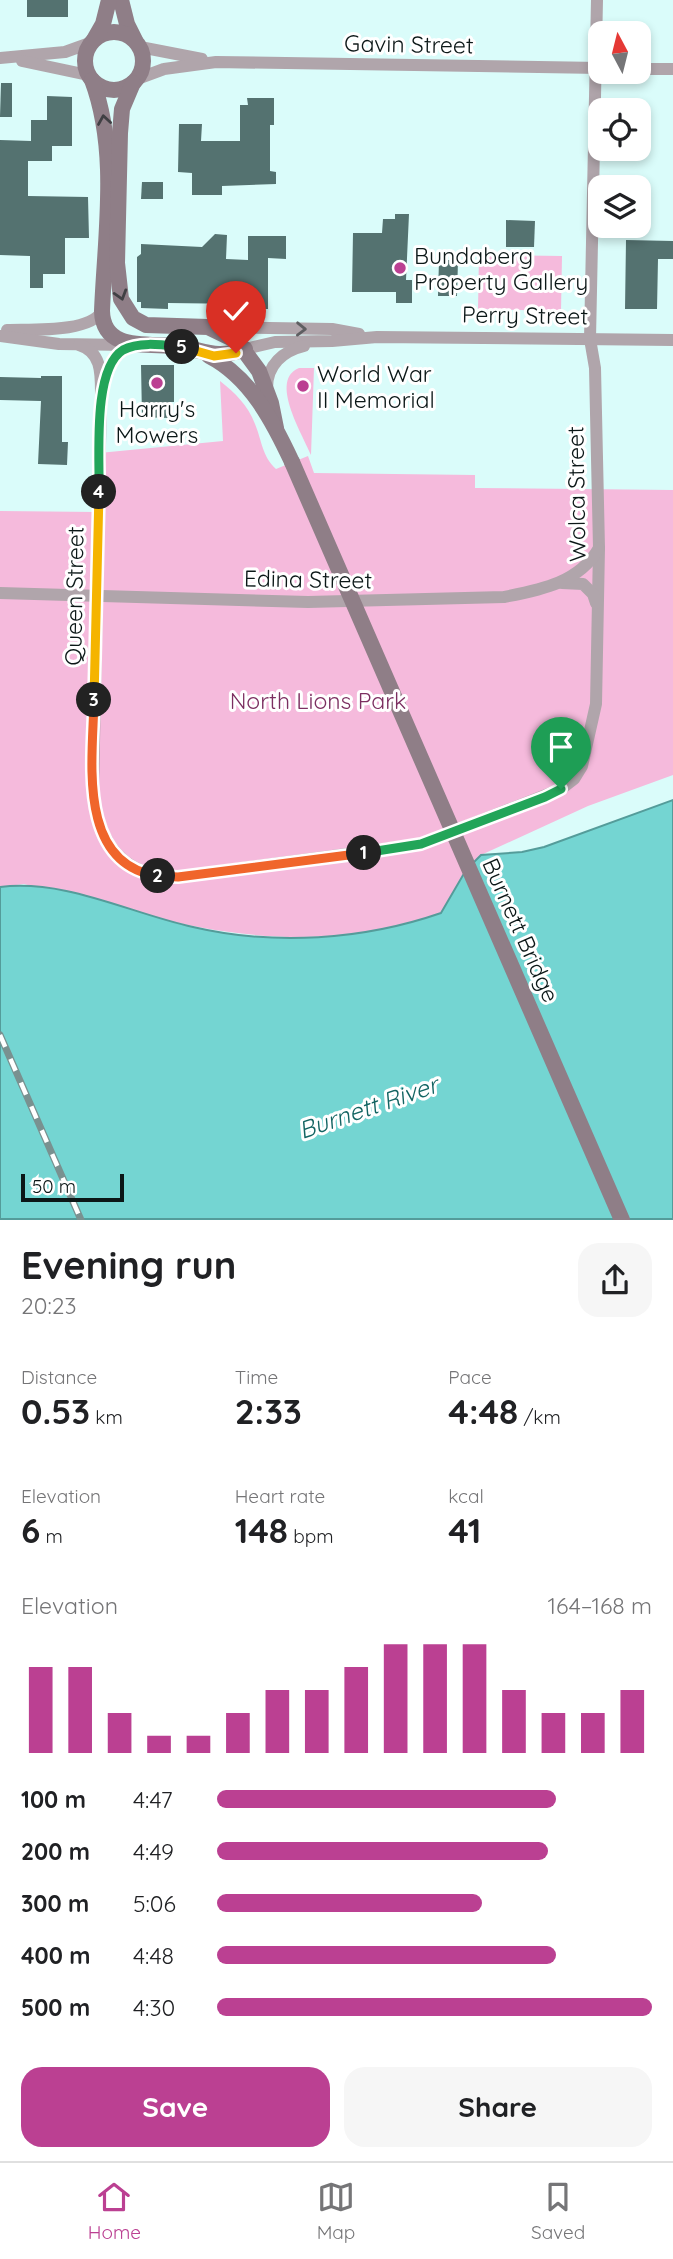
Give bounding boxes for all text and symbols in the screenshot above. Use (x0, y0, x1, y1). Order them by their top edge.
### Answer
north arrow (588, 21, 651, 84)
map controls (588, 21, 651, 238)
street label: Gavin Street (344, 28, 474, 60)
button: locate (588, 98, 651, 161)
one-way arrow (97, 115, 112, 126)
button: layers (588, 175, 651, 238)
place label: Bundaberg Property Gallery (414, 241, 588, 296)
marker: Bundaberg Property Gallery (392, 260, 408, 276)
pin (206, 281, 266, 353)
one-way arrow (112, 288, 127, 300)
icon: check (217, 292, 255, 330)
street label: Perry Street (462, 299, 589, 331)
one-way arrow (296, 321, 306, 337)
pin: 5 (164, 330, 200, 364)
text: 5 (176, 334, 187, 358)
place label: World War II Memorial (317, 359, 435, 414)
marker: Harry's Mowers (149, 375, 165, 391)
marker: World War II Memorial (295, 378, 311, 394)
place label: Harry's Mowers (116, 394, 198, 449)
street label: Wolca Street (560, 426, 592, 562)
pin: 4 (82, 475, 116, 510)
text: 4 (93, 479, 104, 503)
street label: Queen Street (58, 526, 90, 666)
street label: Edina Street (244, 563, 373, 595)
pin: 3 (76, 682, 112, 718)
park label: North Lions Park (230, 686, 406, 715)
text: 3 (88, 687, 99, 711)
pin (531, 717, 591, 789)
icon: arrive (542, 728, 580, 766)
pin: 1 (346, 836, 382, 870)
text: 1 (360, 840, 367, 864)
street label: Burnett Bridge (476, 853, 566, 1007)
pin: 2 (140, 858, 176, 894)
text: 2 (152, 863, 163, 887)
water label: Burnett River (294, 1068, 444, 1145)
scale bar (21, 1170, 124, 1202)
text: 50 m (32, 1174, 76, 1198)
text: Evening run (21, 1241, 236, 1289)
button: share (578, 1243, 652, 1317)
text: 20:23 (21, 1291, 77, 1320)
text: Distance (21, 1365, 97, 1389)
text: Time (235, 1365, 278, 1389)
text: Pace (448, 1365, 492, 1389)
text: 0.53 (21, 1389, 90, 1433)
text: 2:33 (235, 1389, 302, 1433)
text: 4:48 (448, 1389, 518, 1433)
text: km (90, 1405, 123, 1429)
text: /km (518, 1405, 561, 1429)
text: Elevation (21, 1484, 101, 1508)
text: Heart rate (235, 1484, 325, 1508)
text: kcal (448, 1484, 484, 1508)
text: 6 (21, 1508, 40, 1552)
text: 148 (235, 1508, 288, 1552)
text: 41 (448, 1508, 481, 1552)
text: m (40, 1524, 63, 1548)
text: bpm (288, 1524, 334, 1548)
text: Elevation (21, 1591, 118, 1620)
text: 164–168 m (547, 1591, 652, 1620)
text: 100 m (21, 1785, 86, 1814)
text: 4:47 (133, 1785, 173, 1814)
text: 200 m (21, 1837, 90, 1866)
text: 4:49 (133, 1837, 174, 1866)
text: 300 m (21, 1889, 89, 1918)
text: 5:06 (133, 1889, 176, 1918)
text: 400 m (21, 1941, 90, 1970)
text: 4:48 (133, 1941, 174, 1970)
text: 500 m (21, 1993, 90, 2022)
text: 4:30 (133, 1993, 175, 2022)
button: Save (21, 2067, 330, 2147)
button: Share (344, 2067, 652, 2147)
tab: Home (88, 2178, 141, 2244)
tab: Map (317, 2178, 355, 2244)
tab: Saved (531, 2178, 585, 2244)

